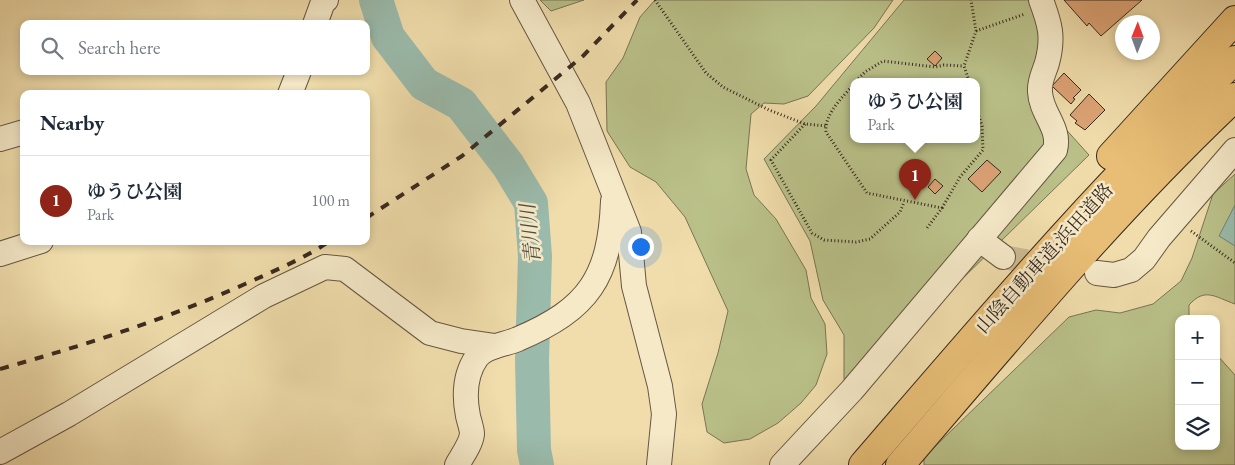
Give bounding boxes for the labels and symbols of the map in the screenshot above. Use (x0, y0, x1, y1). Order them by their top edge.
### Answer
north arrow (1115, 15, 1160, 60)
pin: 1 (899, 159, 931, 200)
street label: 山陰自動車道;浜田道路 (970, 177, 1118, 339)
water label: 青川川 (514, 201, 546, 265)
your location (628, 234, 654, 260)

